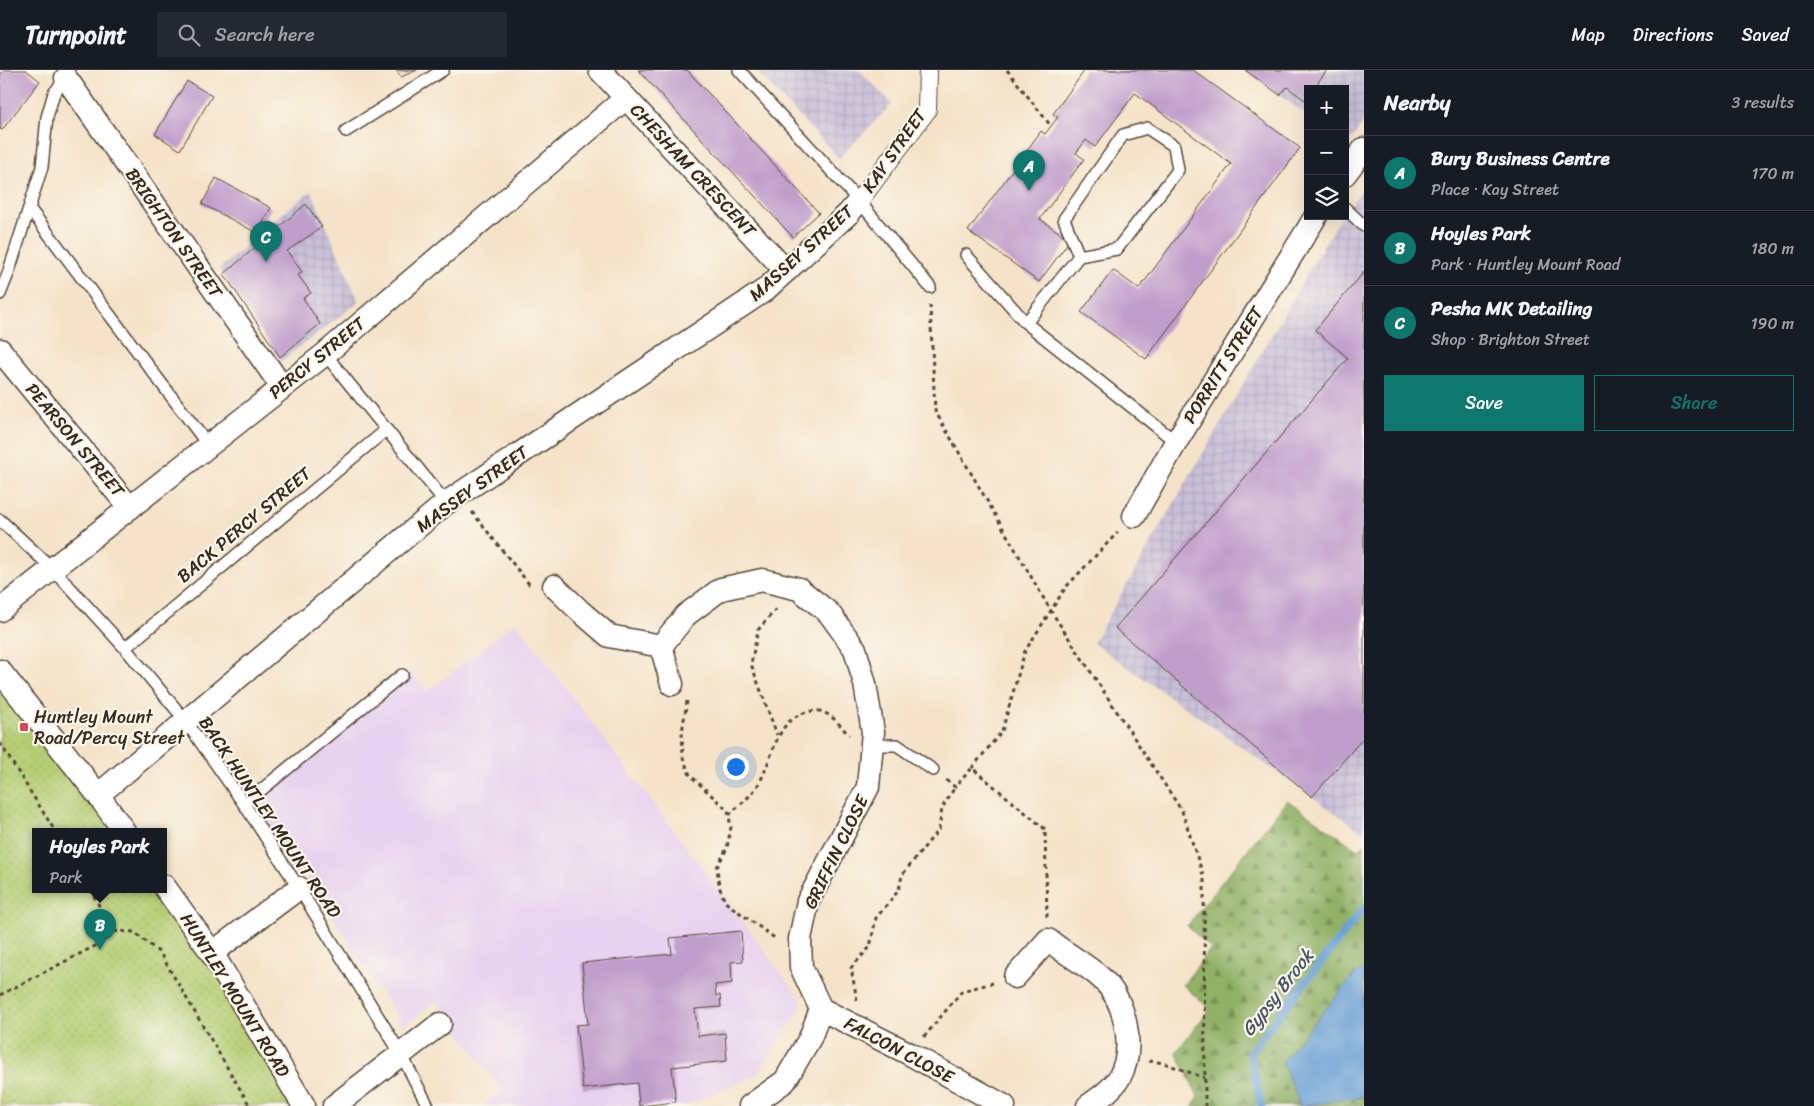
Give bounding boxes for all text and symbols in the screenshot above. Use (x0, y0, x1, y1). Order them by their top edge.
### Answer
search box (157, 12, 507, 57)
text: Turnpoint (25, 14, 127, 56)
text: Search here (215, 18, 315, 51)
text: Map (1572, 19, 1605, 51)
text: Directions (1633, 19, 1714, 51)
text: Saved (1742, 19, 1789, 51)
icon: search (175, 21, 203, 49)
text: Nearby (1384, 84, 1450, 122)
map controls (1304, 85, 1349, 220)
button: + (1304, 85, 1349, 130)
text: 3 results (1731, 88, 1794, 117)
street label: CHESHAM CRESCENT (622, 96, 765, 246)
street label: KAY STREET (853, 101, 935, 200)
button: − (1304, 130, 1349, 175)
text: Bury Business Centre (1431, 142, 1610, 175)
pin: A (1013, 150, 1045, 191)
text: A (1395, 159, 1405, 188)
text: 170 m (1751, 159, 1794, 188)
street label: BRIGHTON STREET (117, 161, 232, 306)
button: layers (1304, 175, 1349, 220)
text: Place · Kay Street (1431, 175, 1559, 204)
street label: MASSEY STREET (741, 196, 862, 309)
text: Hoyles Park (1431, 217, 1531, 250)
pin: C (250, 221, 282, 262)
text: B (1395, 234, 1405, 263)
text: 180 m (1751, 234, 1794, 263)
text: Park · Huntley Mount Road (1431, 250, 1620, 279)
text: Pesha MK Detailing (1431, 292, 1592, 325)
street label: PORRITT STREET (1174, 299, 1273, 430)
street label: PERCY STREET (261, 308, 374, 407)
text: C (1395, 309, 1405, 338)
text: 190 m (1751, 309, 1794, 338)
text: Shop · Brighton Street (1431, 325, 1590, 354)
street label: PEARSON STREET (17, 375, 134, 506)
button: Save (1384, 375, 1584, 431)
button: Share (1594, 375, 1794, 431)
street label: MASSEY STREET (409, 436, 536, 541)
street label: BACK PERCY STREET (169, 458, 320, 591)
place label: Huntley Mount Road/Percy Street (34, 701, 185, 754)
street label: BACK HUNTLEY MOUNT ROAD (190, 709, 350, 925)
marker: Huntley Mount Road/Percy Street (18, 721, 30, 733)
your location (723, 754, 749, 780)
street label: GRIFFIN CLOSE (794, 788, 878, 915)
popup (32, 828, 167, 893)
text: Hoyles Park (50, 830, 149, 863)
text: Park (50, 863, 82, 892)
street label: HUNTLEY MOUNT ROAD (171, 906, 299, 1084)
pin: B (84, 909, 116, 950)
water label: Gypsy Brook (1232, 941, 1323, 1043)
street label: FALCON CLOSE (838, 1008, 961, 1093)

